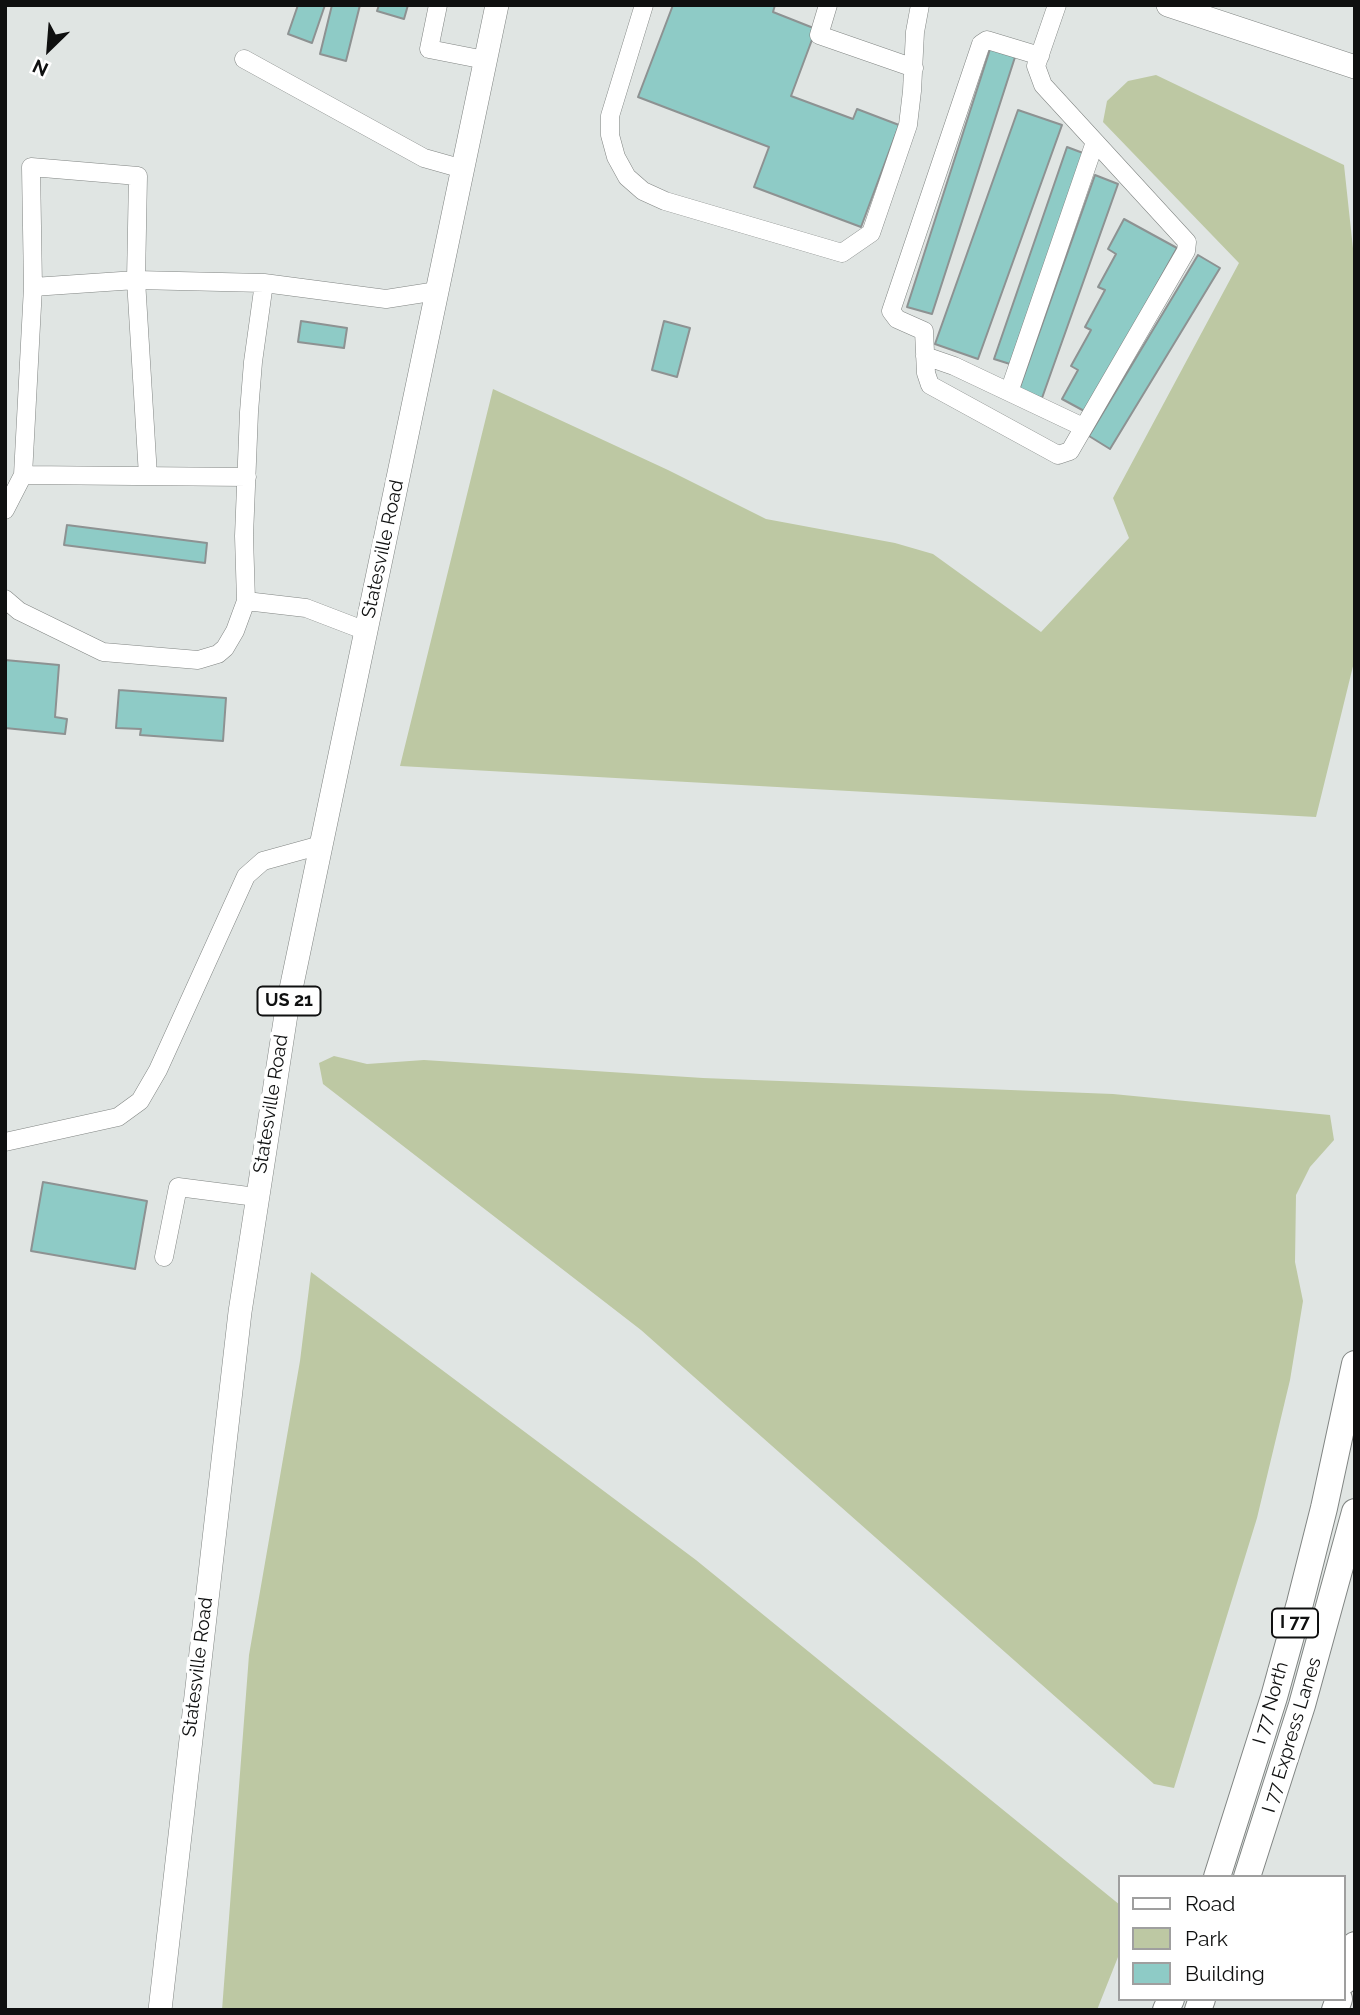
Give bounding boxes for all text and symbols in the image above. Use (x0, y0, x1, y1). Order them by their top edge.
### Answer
north arrow (14, 14, 84, 84)
text: N (29, 55, 51, 81)
street label: Statesville Road (357, 478, 409, 620)
road number: US 21 (258, 986, 320, 1016)
street label: Statesville Road (249, 1033, 293, 1175)
street label: Statesville Road (178, 1596, 218, 1738)
road number: I 77 (1272, 1608, 1318, 1638)
street label: I 77 Express Lanes (1258, 1655, 1326, 1815)
street label: I 77 North (1248, 1659, 1294, 1747)
legend (1118, 1875, 1346, 2001)
text: Road (1185, 1891, 1235, 1916)
text: Park (1185, 1926, 1228, 1951)
text: Building (1185, 1961, 1265, 1986)

